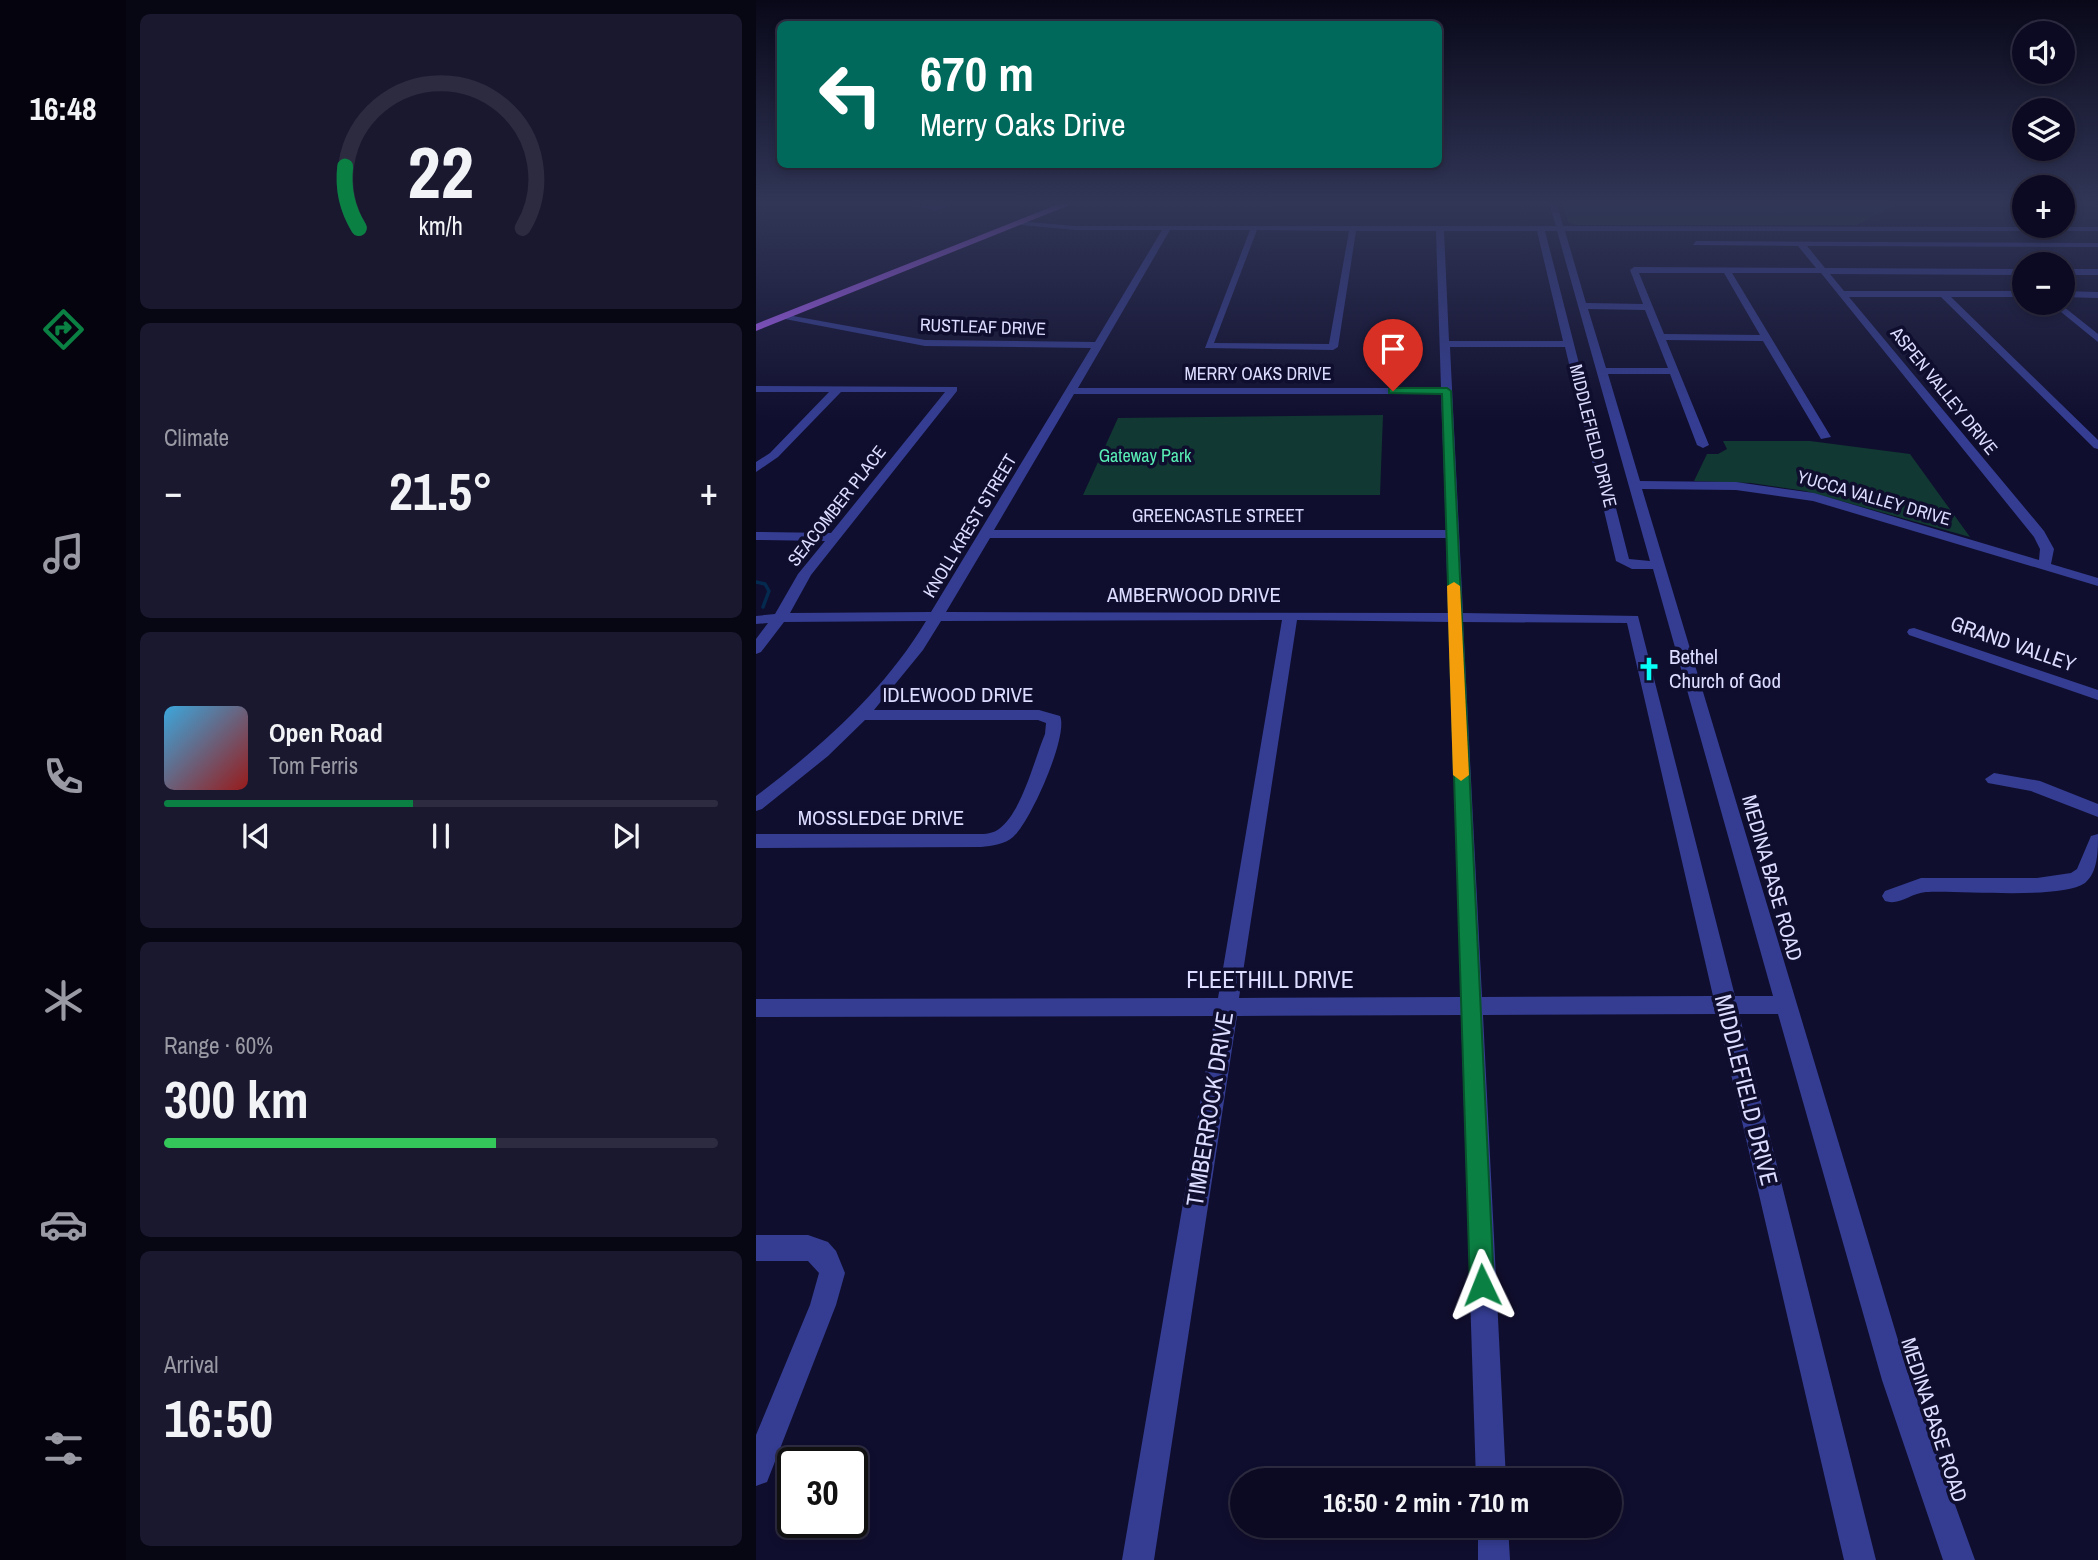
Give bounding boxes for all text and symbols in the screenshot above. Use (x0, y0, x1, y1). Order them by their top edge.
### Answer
map controls (2012, 21, 2075, 315)
button: sound (2012, 21, 2075, 84)
text: 670 m (920, 40, 1034, 106)
icon: left (805, 49, 896, 140)
text: 16:48 (29, 87, 97, 130)
button: layers (2012, 98, 2075, 161)
text: Merry Oaks Drive (920, 103, 1126, 146)
text: 22 (408, 123, 474, 221)
button: + (2012, 175, 2075, 238)
text: km/h (419, 208, 463, 242)
button: − (2012, 252, 2075, 315)
icon: directions (39, 305, 88, 354)
street label: RUSTLEAF DRIVE (919, 312, 1047, 341)
pin (1363, 319, 1423, 391)
street label: ASPEN VALLEY DRIVE (1884, 321, 2004, 460)
icon: arrive (1374, 330, 1412, 368)
street label: MERRY OAKS DRIVE (1184, 361, 1332, 386)
street label: MIDDLEFIELD DRIVE (1564, 362, 1623, 510)
text: Climate (164, 422, 229, 453)
street label: SEACOMBER PLACE (782, 440, 892, 571)
park label: Gateway Park (1099, 443, 1192, 468)
street label: KNOLL KREST STREET (917, 449, 1022, 602)
text: 21.5° (389, 456, 493, 526)
street label: YUCCA VALLEY DRIVE (1794, 464, 1954, 531)
text: − (164, 466, 182, 517)
text: + (700, 466, 718, 517)
street label: GREENCASTLE STREET (1132, 503, 1304, 528)
icon: music (39, 529, 88, 578)
street label: AMBERWOOD DRIVE (1106, 580, 1281, 609)
street label: GRAND VALLEY (1947, 609, 2080, 679)
place label: Bethel Church of God (1669, 642, 1781, 695)
church icon: Bethel Church of God (1635, 655, 1663, 683)
street label: IDLEWOOD DRIVE (882, 680, 1034, 709)
text: Open Road (269, 715, 383, 750)
text: Tom Ferris (269, 750, 358, 781)
icon: phone (39, 752, 88, 801)
street label: MEDINA BASE ROAD (1735, 792, 1810, 964)
street label: MOSSLEDGE DRIVE (798, 803, 964, 832)
icon: previous (237, 817, 275, 855)
icon: pause (422, 817, 460, 855)
icon: next (607, 817, 645, 855)
street label: FLEETHILL DRIVE (1186, 963, 1354, 995)
icon: climate (39, 976, 88, 1025)
street label: MIDDLEFIELD DRIVE (1708, 991, 1786, 1189)
street label: TIMBERROCK DRIVE (1178, 1009, 1240, 1209)
text: Range · 60% (164, 1030, 273, 1061)
text: 300 km (164, 1064, 309, 1134)
icon: car (39, 1200, 88, 1249)
position arrow (1445, 1248, 1519, 1322)
street label: MEDINA BASE ROAD (1894, 1334, 1975, 1506)
text: Arrival (164, 1349, 219, 1380)
text: 16:50 (164, 1383, 273, 1453)
icon: filters (39, 1424, 88, 1473)
speed limit sign: 30 (777, 1447, 868, 1538)
text: 16:50 · 2 min · 710 m (1323, 1485, 1529, 1520)

